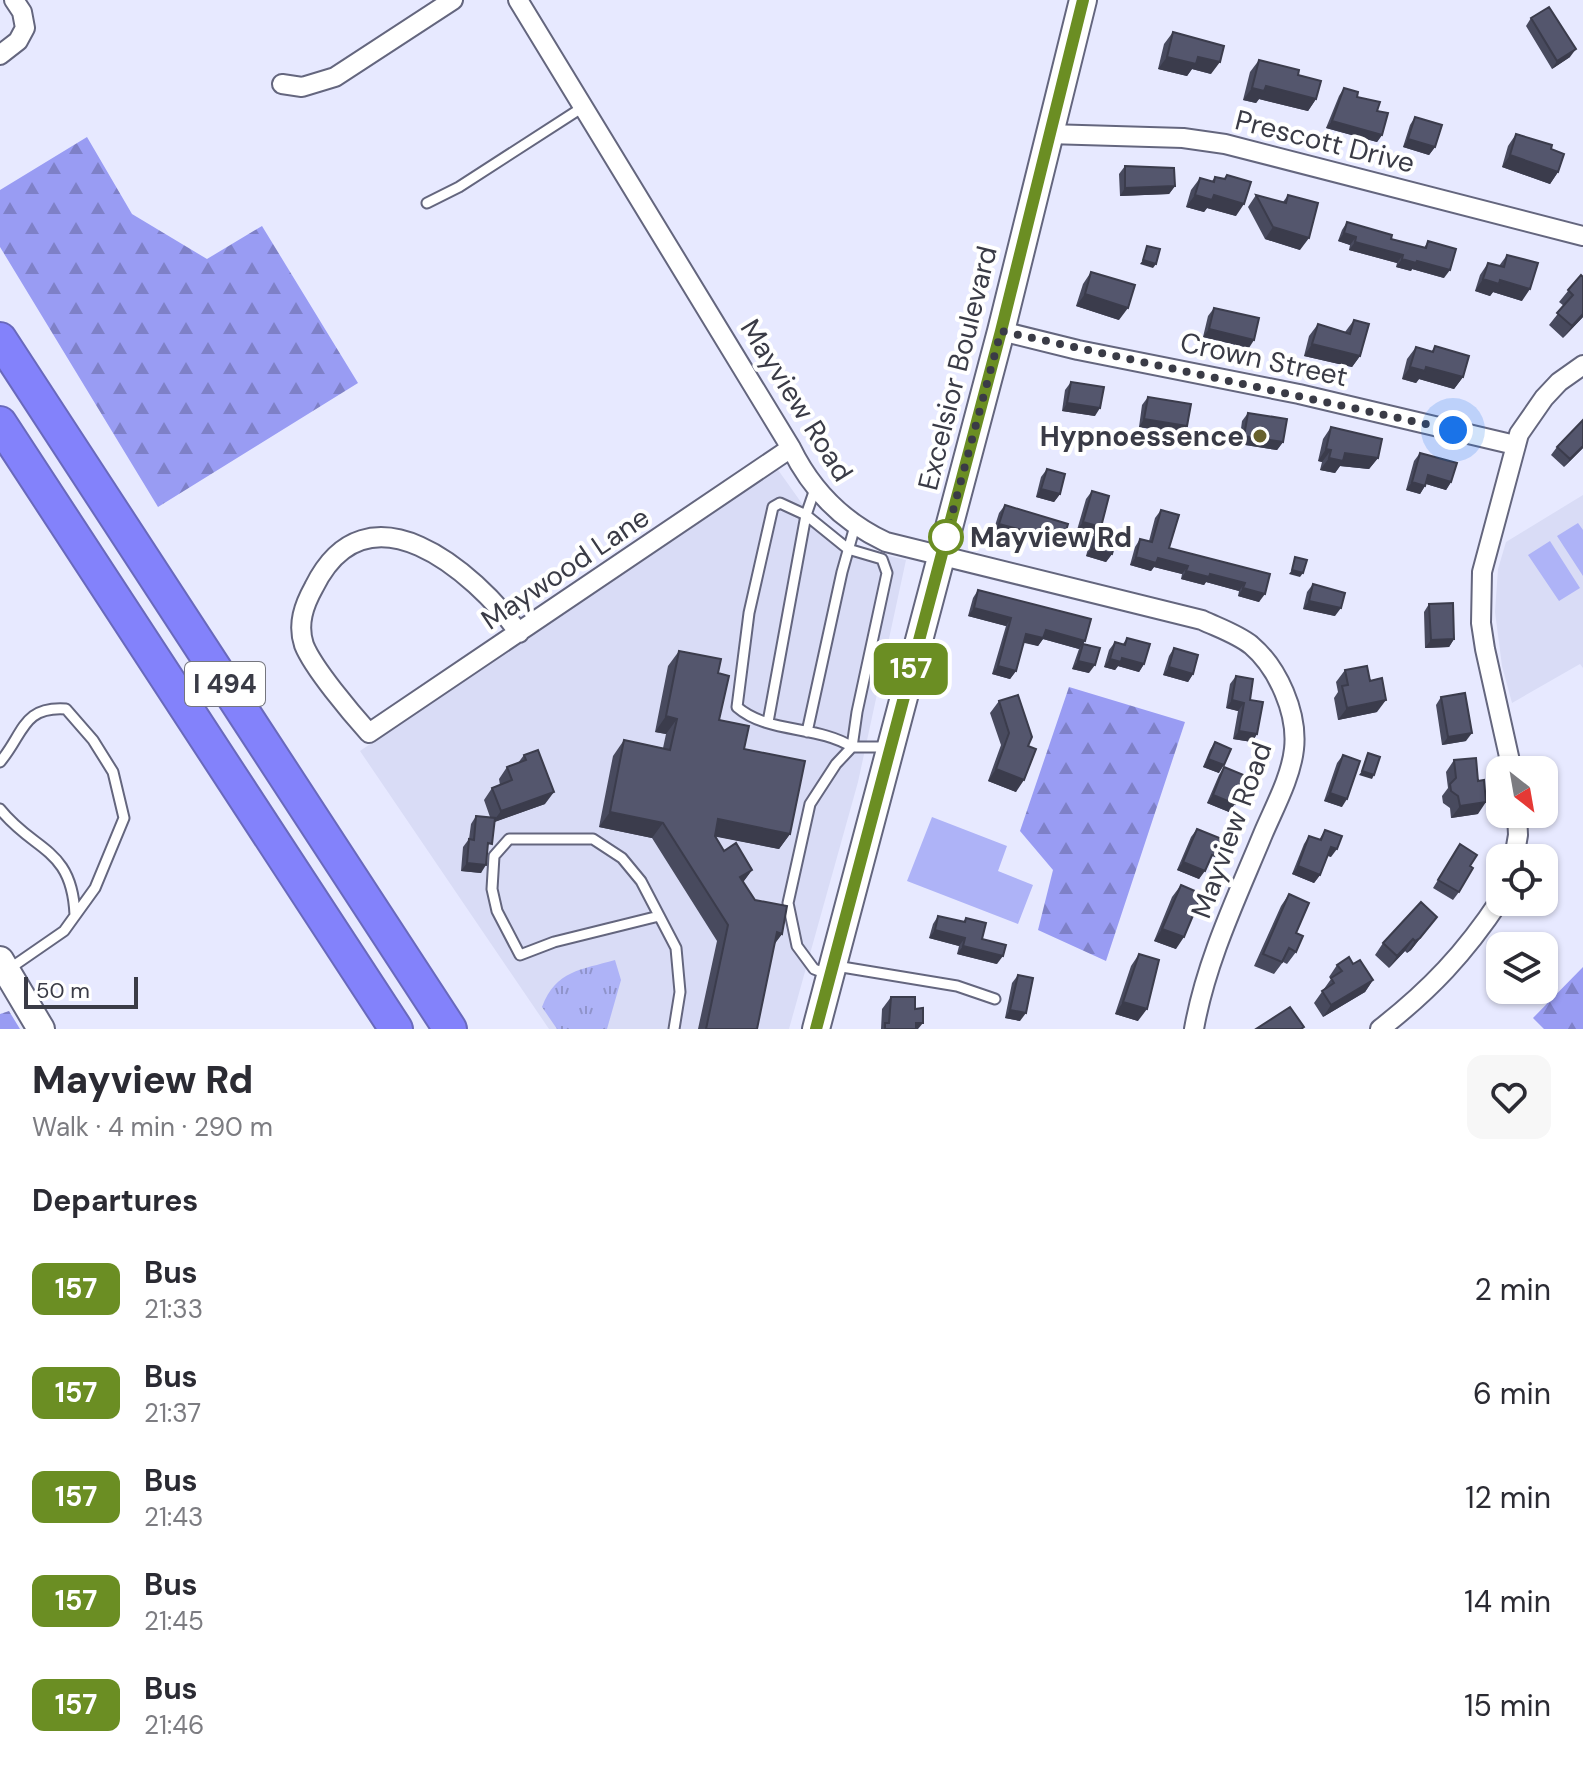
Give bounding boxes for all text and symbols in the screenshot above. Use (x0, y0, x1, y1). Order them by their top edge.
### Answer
street label: Prescott Drive (1231, 101, 1419, 182)
street label: Excelsior Boulevard (909, 242, 1006, 494)
street label: Mayview Road (732, 312, 861, 488)
street label: Crown Street (1177, 324, 1351, 395)
your location (1433, 410, 1473, 450)
place label: Hypnoessence (1040, 418, 1244, 455)
marker: Hypnoessence (1251, 427, 1269, 445)
street label: Maywood Lane (474, 499, 656, 638)
place label: Mayview Rd (970, 519, 1132, 556)
marker: Mayview Rd (929, 520, 963, 554)
line badge: 157 (865, 643, 957, 695)
text: 157 (890, 650, 932, 687)
road number: I 494 (185, 662, 265, 706)
street label: Mayview Road (1182, 737, 1280, 923)
north arrow (1486, 756, 1558, 828)
map controls (1486, 756, 1558, 1004)
button: locate (1486, 844, 1558, 916)
button: layers (1486, 932, 1558, 1004)
scale bar (24, 973, 138, 1009)
text: 50 m (36, 976, 90, 1005)
text: Mayview Rd (32, 1055, 253, 1105)
button: heart (1467, 1055, 1551, 1139)
text: Walk · 4 min · 290 m (32, 1110, 273, 1144)
text: Departures (32, 1181, 198, 1220)
text: Bus (144, 1253, 198, 1292)
text: 157 (55, 1270, 97, 1307)
text: 2 min (1475, 1270, 1551, 1309)
text: 21:33 (144, 1292, 203, 1326)
text: Bus (144, 1357, 198, 1396)
text: 157 (55, 1374, 97, 1411)
text: 6 min (1473, 1374, 1551, 1413)
text: 21:37 (144, 1396, 201, 1430)
text: Bus (144, 1461, 198, 1500)
text: 157 (55, 1478, 97, 1515)
text: 12 min (1465, 1478, 1551, 1517)
text: 21:43 (144, 1500, 204, 1534)
text: Bus (144, 1565, 198, 1604)
text: 157 (55, 1582, 97, 1619)
text: 14 min (1464, 1582, 1551, 1621)
text: 21:45 (144, 1604, 204, 1638)
text: Bus (144, 1669, 198, 1708)
text: 157 (55, 1686, 97, 1723)
text: 15 min (1464, 1686, 1551, 1725)
text: 21:46 (144, 1708, 204, 1742)

